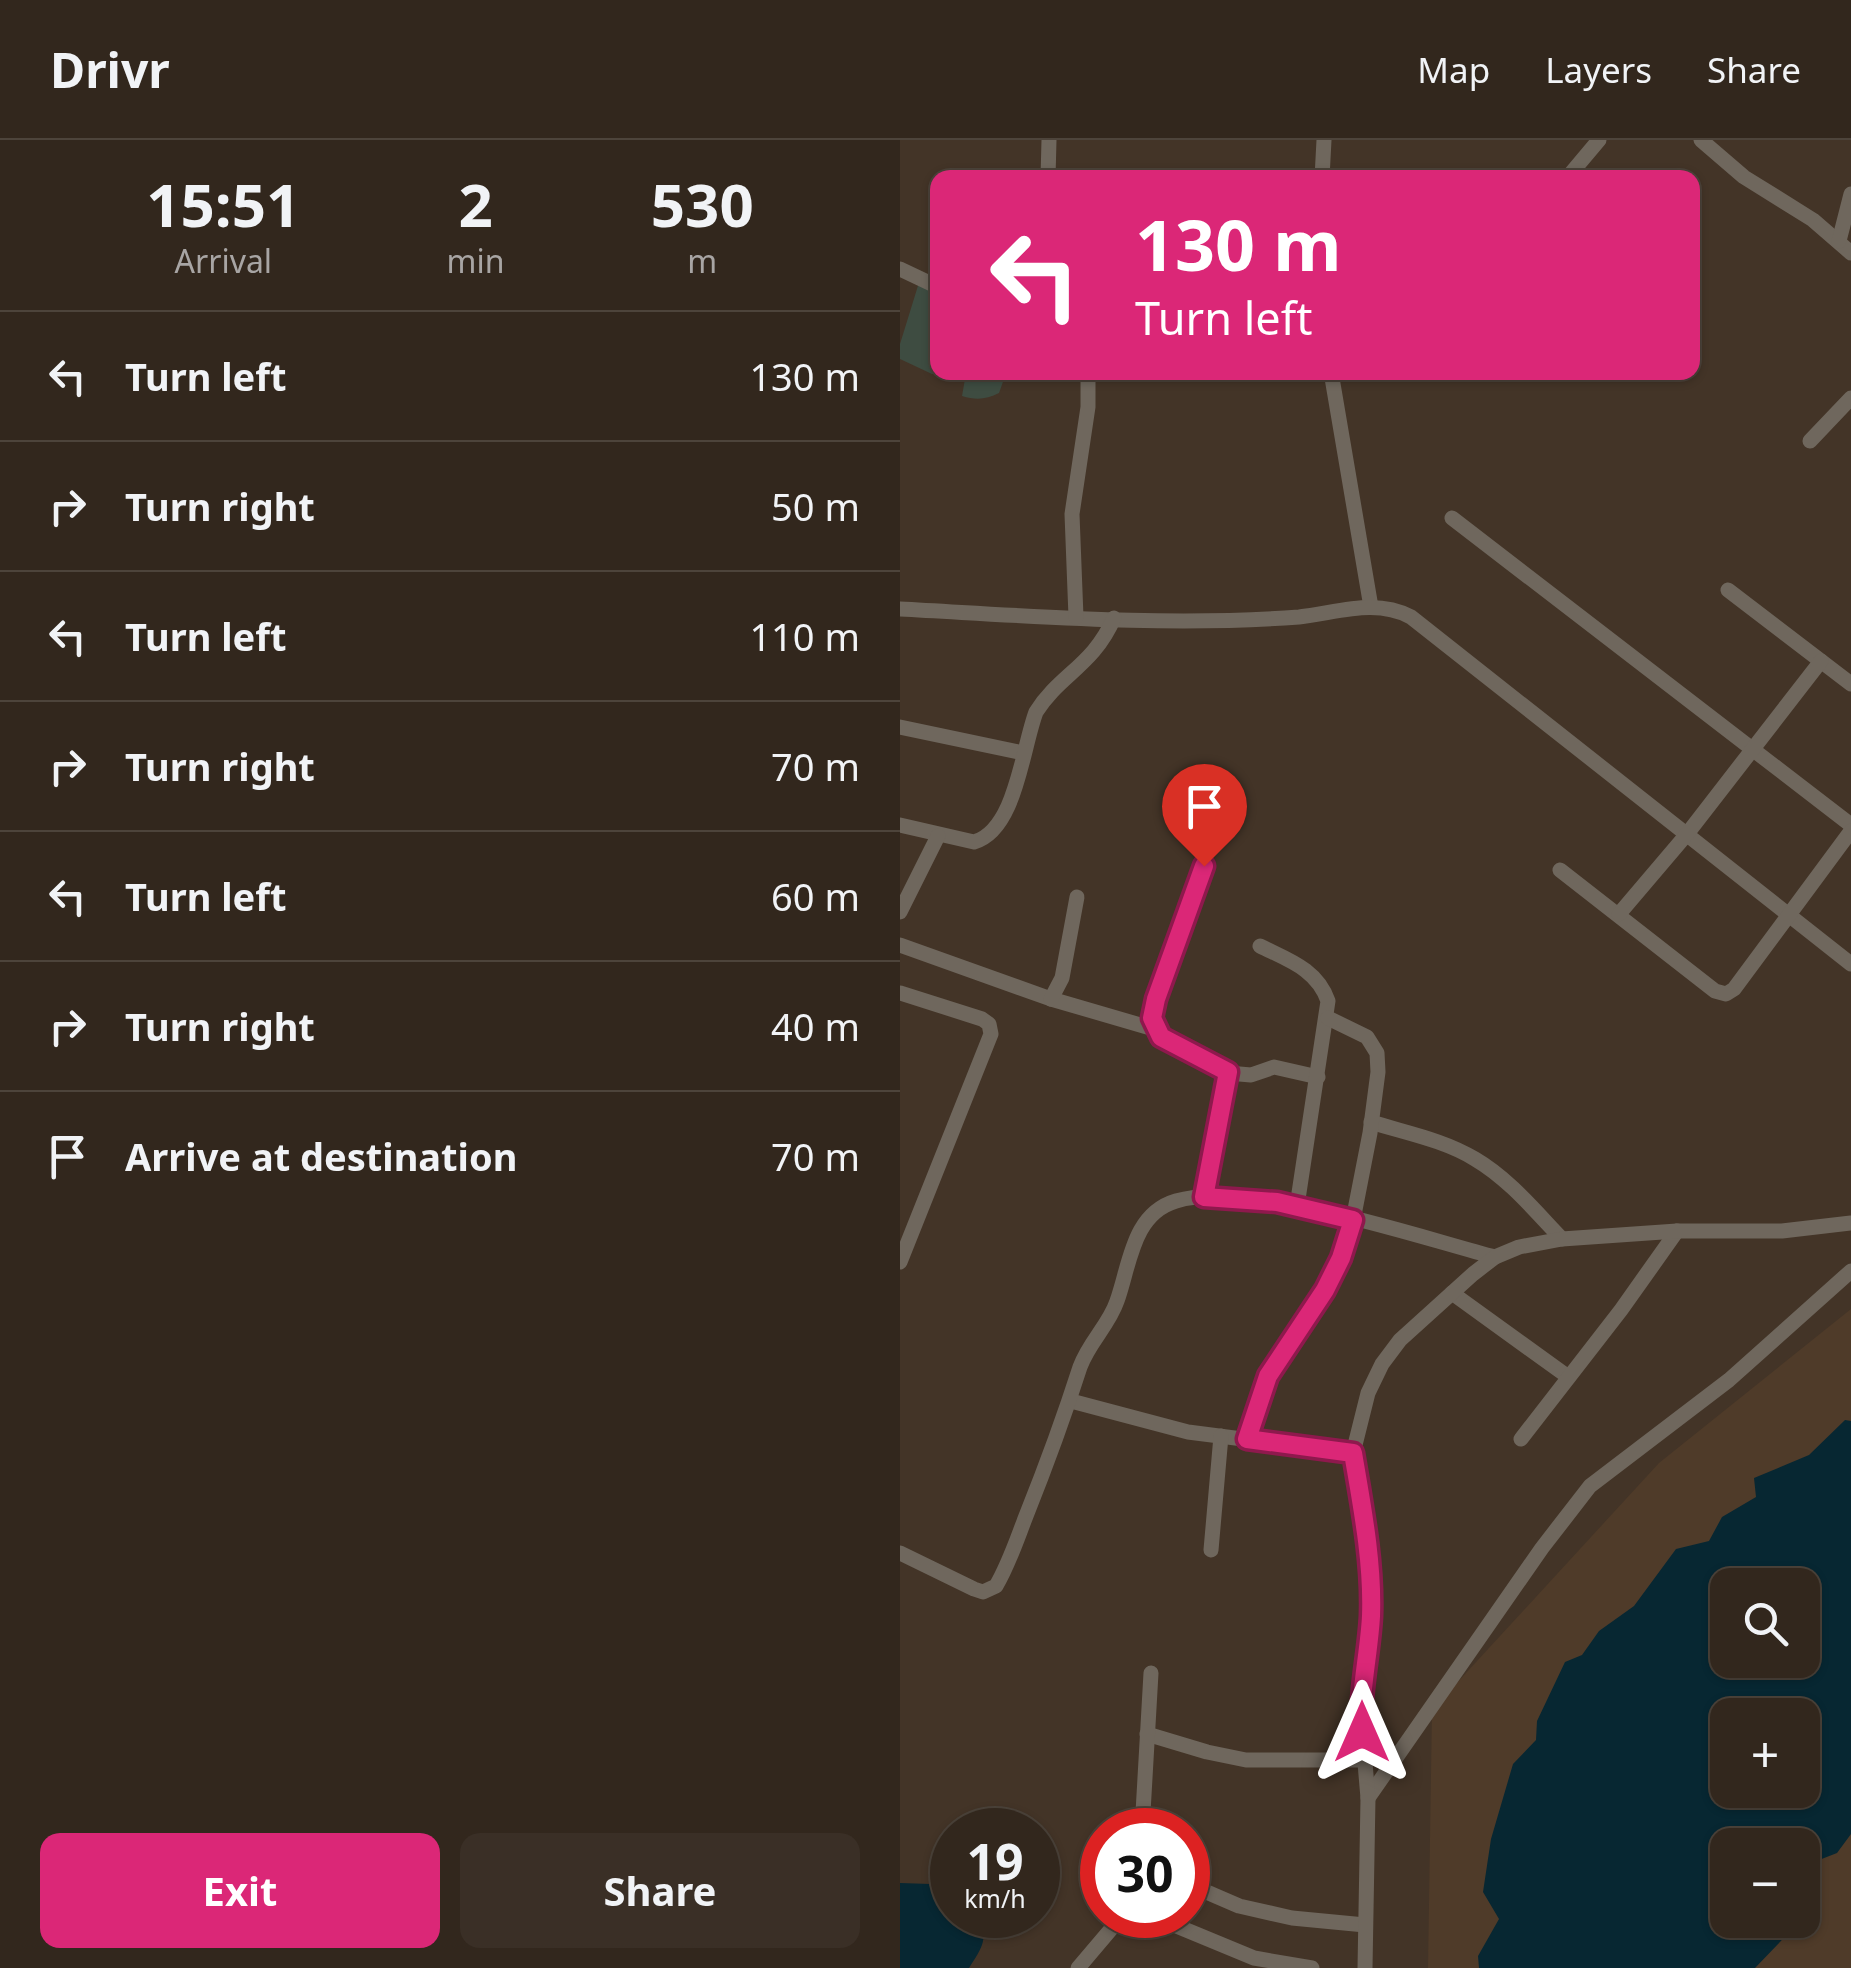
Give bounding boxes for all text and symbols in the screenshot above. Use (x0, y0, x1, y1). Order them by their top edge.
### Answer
text: Drivr (50, 37, 170, 102)
text: Map (1417, 46, 1490, 93)
text: Layers (1545, 46, 1652, 93)
text: Share (1707, 46, 1801, 93)
text: 15:51 (146, 163, 300, 245)
text: 2 (458, 163, 493, 245)
text: 530 (651, 163, 754, 245)
text: 130 m (1135, 196, 1342, 292)
icon: left (970, 210, 1100, 340)
text: Arrival (175, 239, 272, 282)
text: min (447, 239, 505, 282)
text: m (687, 239, 717, 282)
text: Turn left (1135, 287, 1312, 348)
icon: left (40, 349, 95, 404)
text: Turn left (125, 350, 287, 402)
text: 130 m (749, 350, 860, 402)
icon: right (40, 479, 95, 534)
text: Turn right (125, 480, 315, 532)
text: 50 m (771, 480, 860, 532)
icon: left (40, 609, 95, 664)
text: Turn left (125, 610, 287, 662)
text: 110 m (749, 610, 860, 662)
icon: right (40, 739, 95, 794)
text: Turn right (125, 740, 315, 792)
text: 70 m (771, 740, 860, 792)
pin (1162, 764, 1247, 867)
icon: arrive (1177, 779, 1232, 834)
icon: left (40, 869, 95, 924)
text: Turn left (125, 870, 287, 922)
text: 60 m (771, 870, 860, 922)
icon: right (40, 999, 95, 1054)
text: Turn right (125, 1000, 315, 1052)
text: 40 m (771, 1000, 860, 1052)
icon: arrive (40, 1129, 95, 1184)
text: Arrive at destination (125, 1130, 517, 1182)
text: 70 m (771, 1130, 860, 1182)
map controls (1710, 1568, 1820, 1938)
button: search (1710, 1568, 1820, 1678)
position arrow (1310, 1680, 1414, 1784)
button: + (1710, 1698, 1820, 1808)
speed limit sign: 30 (1080, 1808, 1210, 1938)
text: 19 (966, 1827, 1024, 1895)
button: − (1710, 1828, 1820, 1938)
button: Exit (40, 1833, 440, 1948)
button: Share (460, 1833, 860, 1948)
text: km/h (964, 1881, 1026, 1915)

